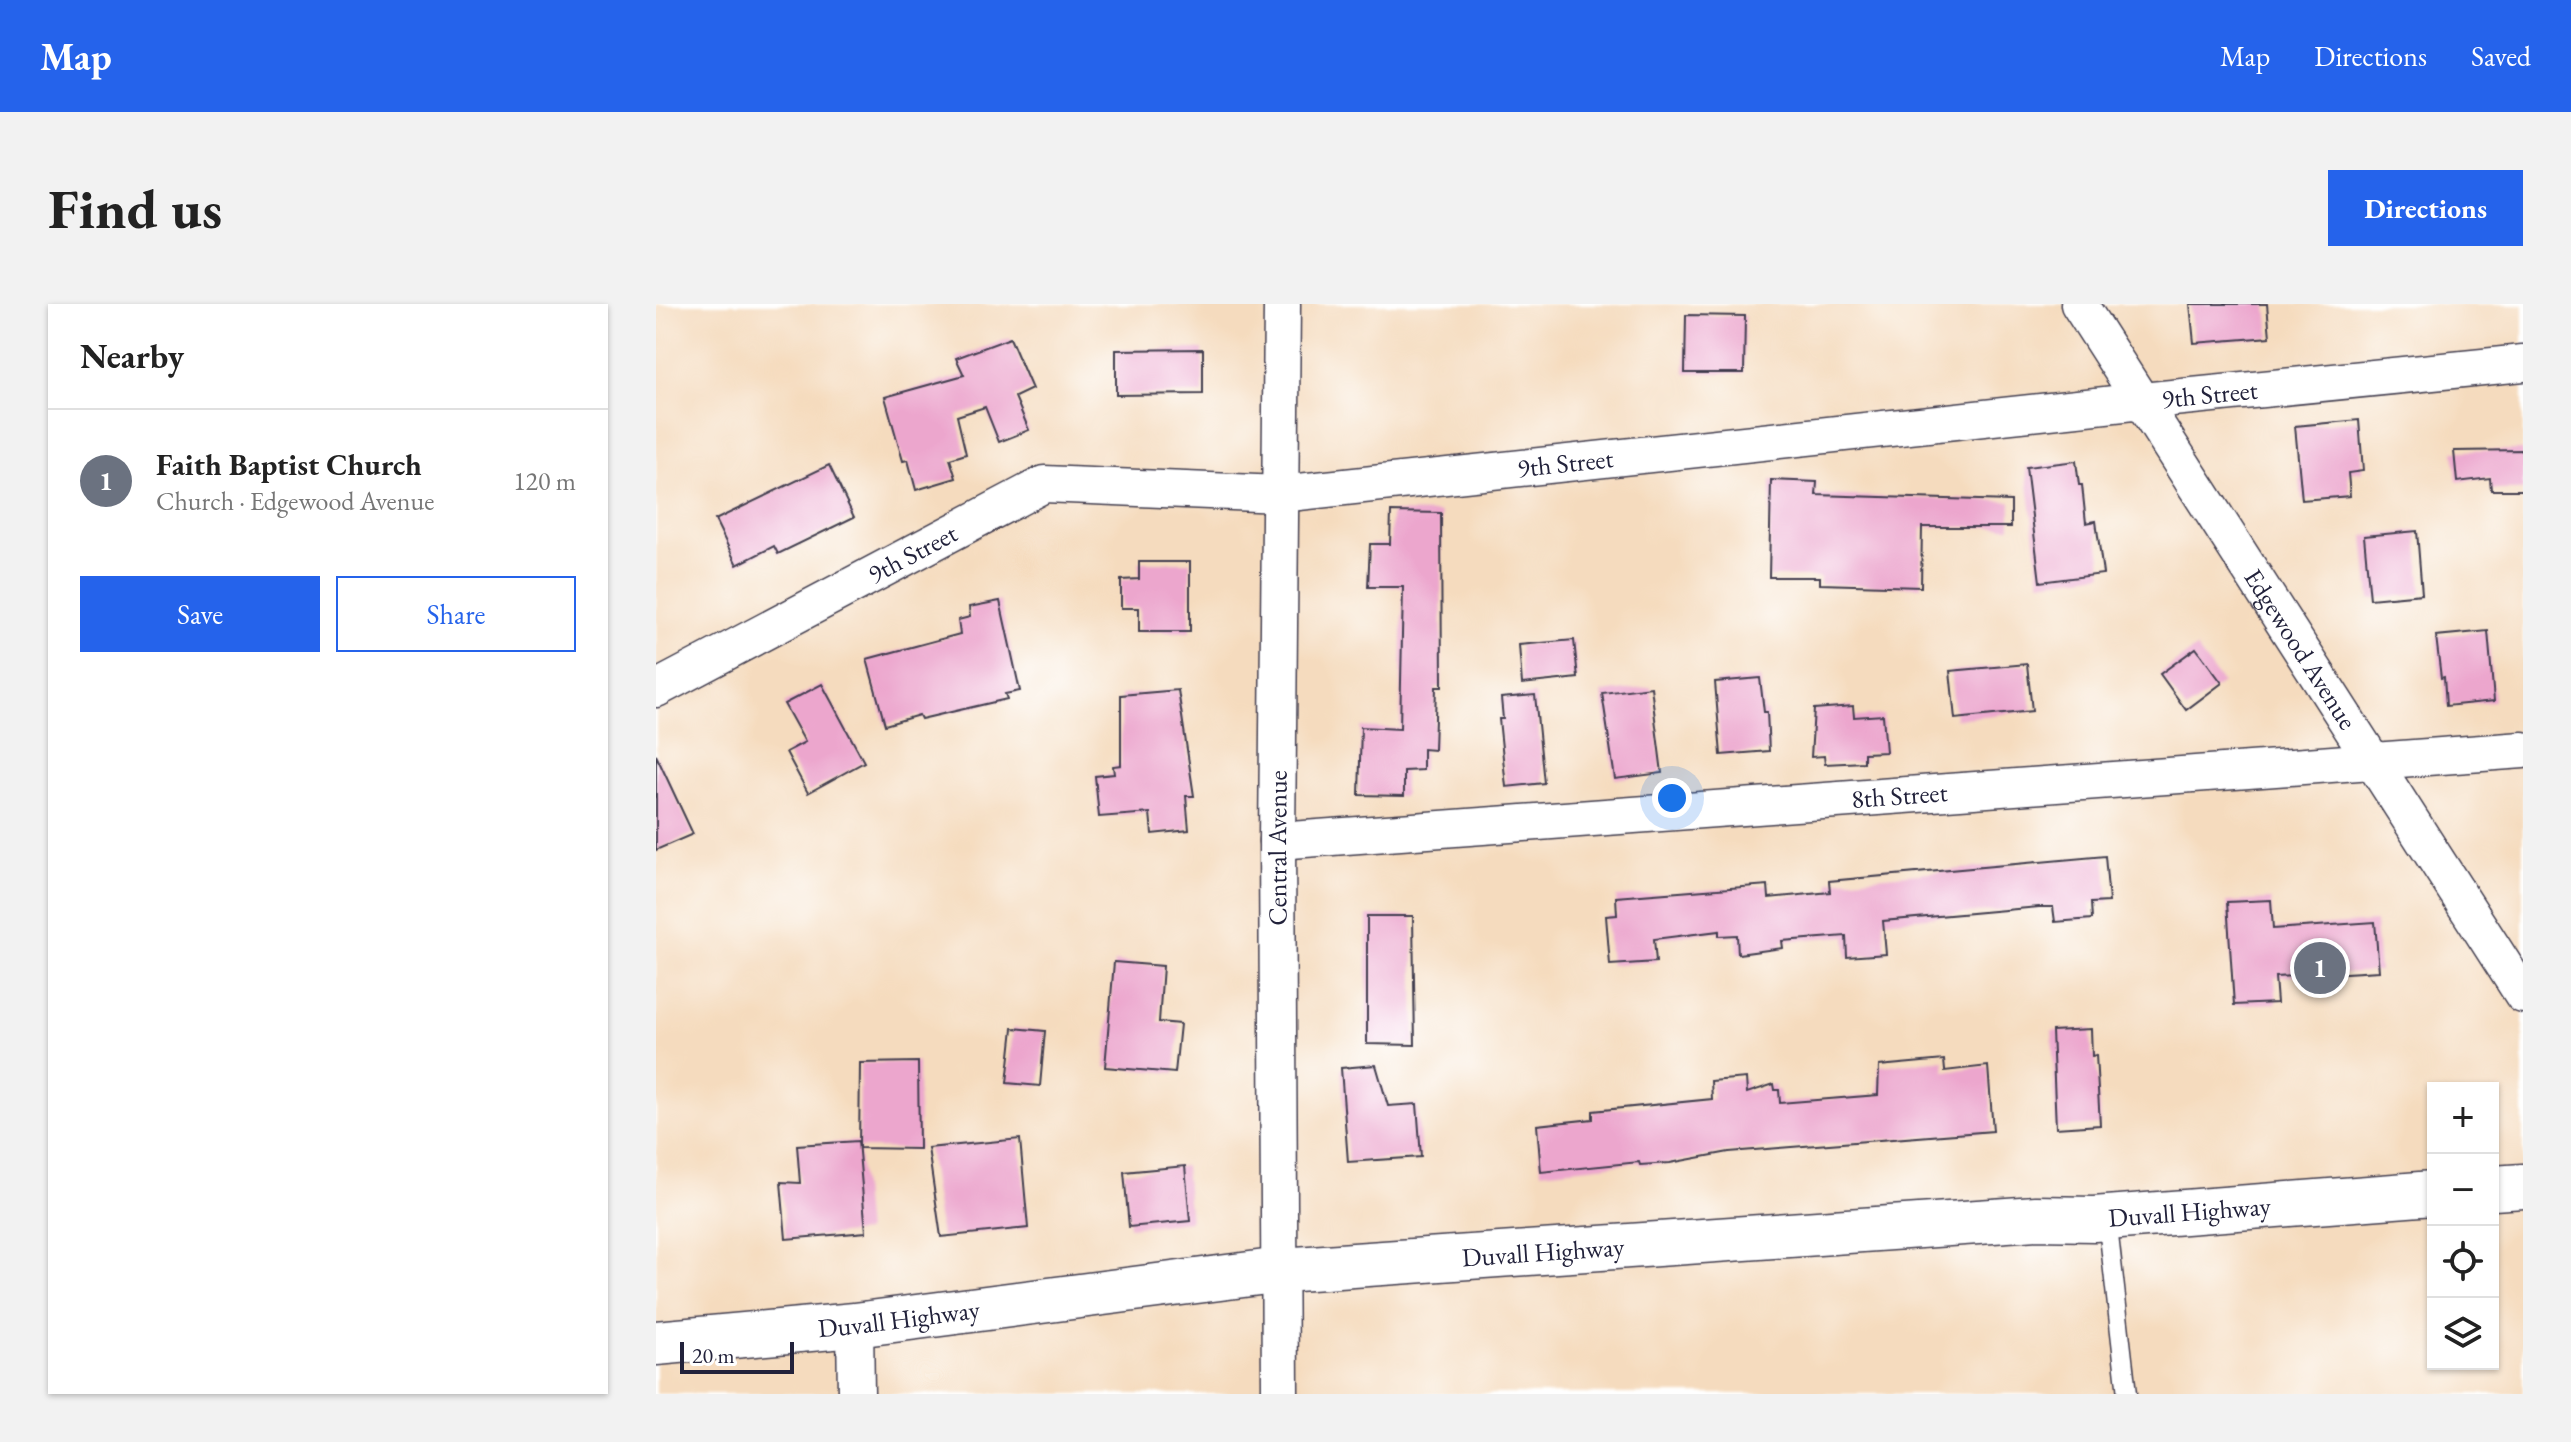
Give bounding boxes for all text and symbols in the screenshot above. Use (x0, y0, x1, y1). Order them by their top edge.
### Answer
text: Map (40, 32, 112, 81)
text: Map (2220, 38, 2270, 74)
text: Directions (2314, 38, 2427, 74)
text: Saved (2471, 38, 2531, 74)
button: Directions (2328, 170, 2523, 246)
text: Find us (48, 172, 222, 245)
text: Nearby (80, 334, 184, 378)
street label: 9th Street (2160, 373, 2259, 416)
street label: 9th Street (1516, 441, 1615, 485)
text: Faith Baptist Church (156, 445, 422, 484)
text: 1 (99, 464, 113, 498)
text: 120 m (513, 464, 576, 498)
text: Church · Edgewood Avenue (156, 484, 434, 518)
street label: 9th Street (862, 516, 963, 591)
street label: Edgewood Avenue (2236, 562, 2365, 736)
button: Save (80, 576, 320, 652)
button: Share (336, 576, 576, 652)
street label: Central Avenue (1260, 770, 1295, 926)
street label: 8th Street (1850, 775, 1949, 816)
your location (1652, 778, 1692, 818)
pin: 1 (2294, 938, 2346, 998)
map controls (2427, 1082, 2499, 1370)
button: + (2427, 1082, 2499, 1154)
button: − (2427, 1154, 2499, 1226)
street label: Duvall Highway (2107, 1188, 2273, 1235)
button: locate (2427, 1226, 2499, 1298)
street label: Duvall Highway (1461, 1229, 1626, 1275)
street label: Duvall Highway (816, 1292, 982, 1345)
button: layers (2427, 1298, 2499, 1370)
scale bar (680, 1338, 794, 1374)
text: 20 m (692, 1341, 735, 1370)

